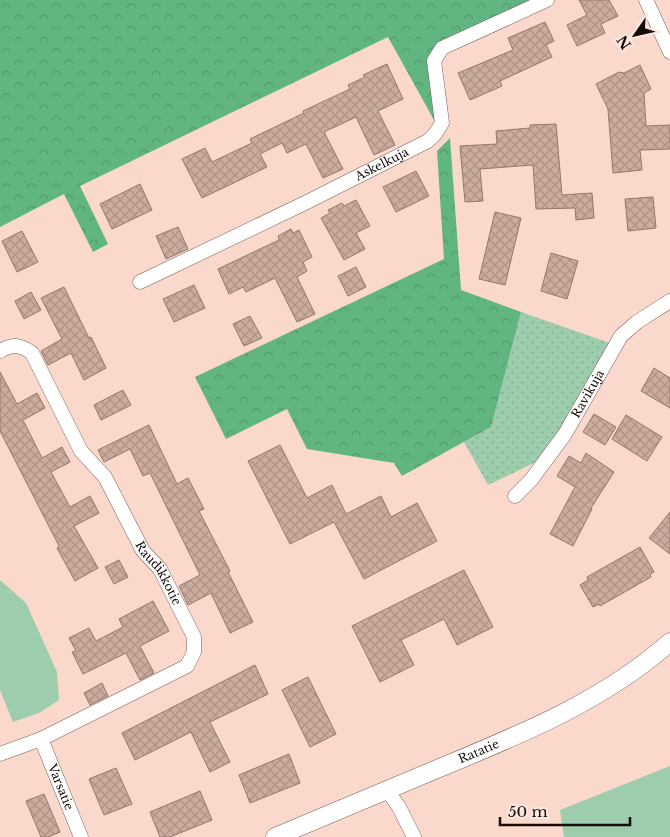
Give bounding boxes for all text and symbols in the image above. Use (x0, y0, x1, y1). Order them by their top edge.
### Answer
north arrow (610, 10, 660, 60)
text: N (613, 32, 635, 53)
street label: Askelkuja (351, 144, 411, 184)
street label: Ravikuja (568, 367, 607, 420)
street label: Raudikkotie (132, 539, 185, 608)
street label: Ratatie (456, 736, 501, 766)
street label: Varsatie (45, 761, 77, 812)
scale bar (500, 794, 630, 826)
text: 50 m (508, 802, 548, 821)

